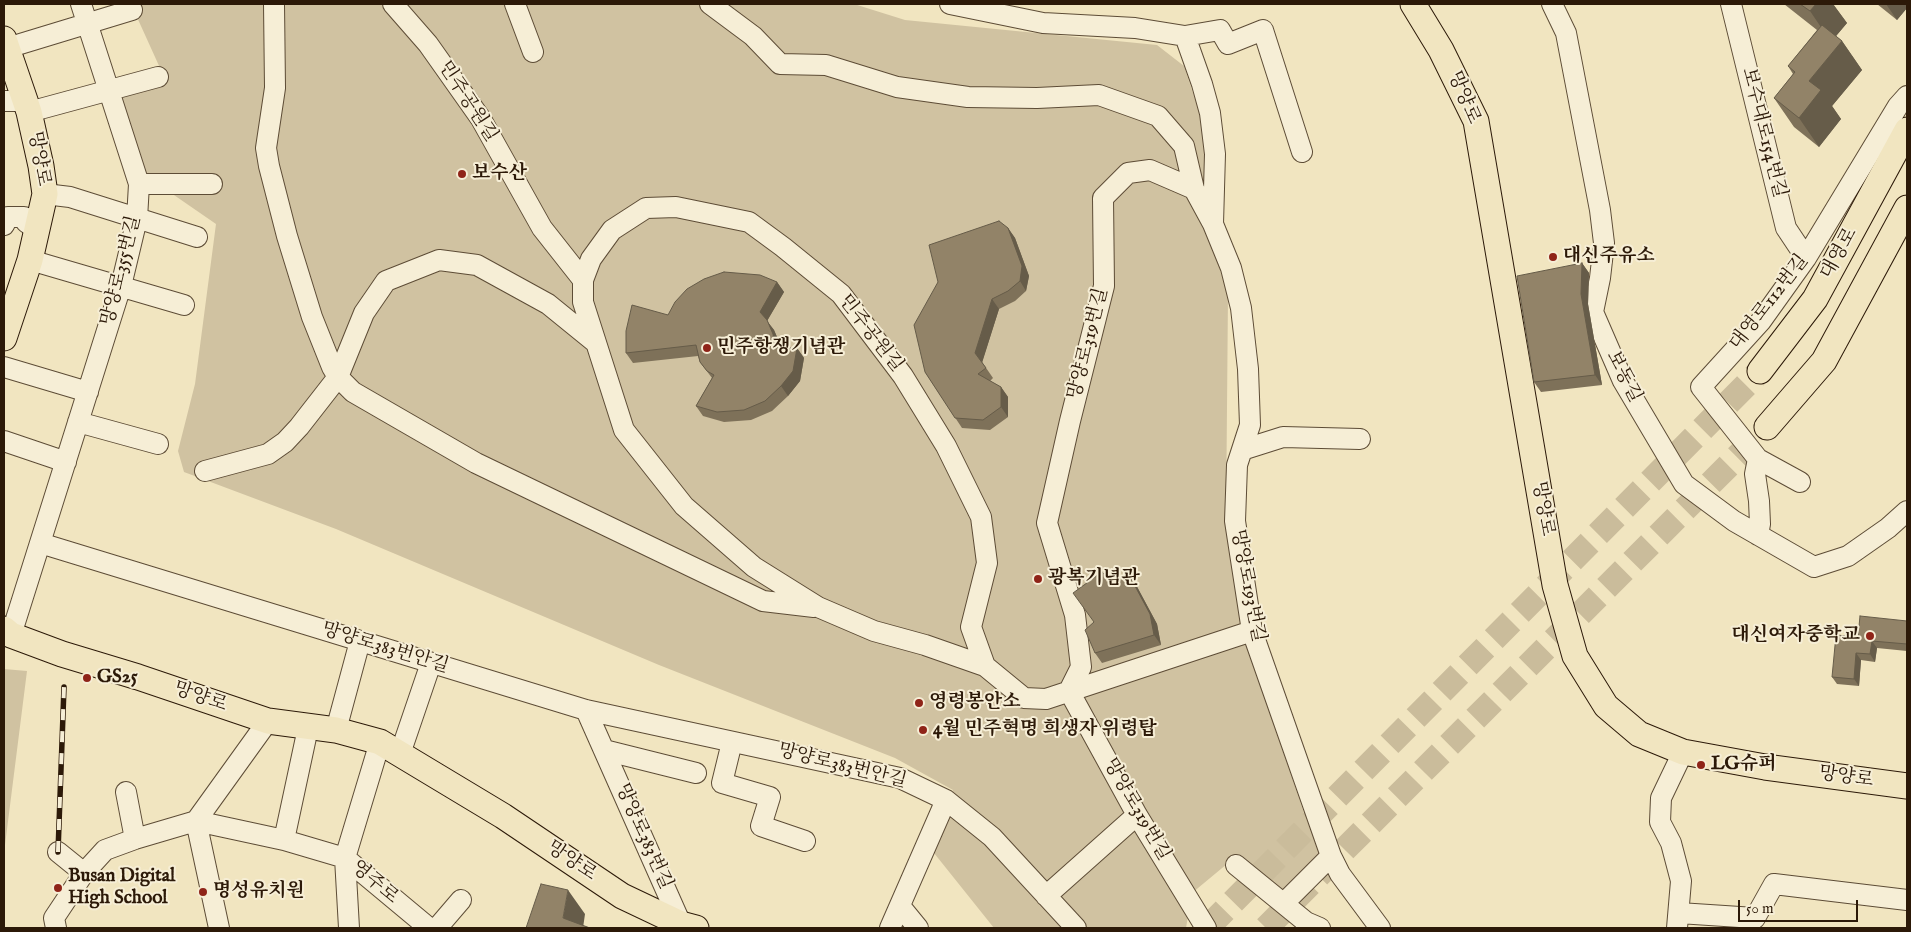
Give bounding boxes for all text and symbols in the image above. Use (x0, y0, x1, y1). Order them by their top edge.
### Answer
street label: 민주공원길 (432, 57, 502, 147)
street label: 보수대로154번길 (1736, 66, 1790, 200)
street label: 망양로 (1442, 68, 1484, 128)
street label: 망양로 (22, 130, 54, 188)
place label: 보수산 (472, 163, 527, 185)
marker: 보수산 (456, 168, 468, 180)
street label: 망양로355번길 (97, 214, 147, 328)
street label: 대영로 (1817, 224, 1863, 284)
place label: 대신주유소 (1563, 246, 1655, 268)
marker: 대신주유소 (1547, 251, 1559, 263)
street label: 대영로112번길 (1726, 251, 1814, 355)
street label: 망양로319번길 (1064, 286, 1114, 402)
street label: 민주공원길 (833, 291, 907, 377)
place label: 민주항쟁기념관 (717, 337, 845, 359)
marker: 민주항쟁기념관 (701, 342, 713, 354)
street label: 보동길 (1600, 347, 1646, 407)
street label: 망양로 (1526, 480, 1558, 538)
street label: 망양로193번길 (1225, 528, 1269, 644)
place label: 광복기념관 (1048, 568, 1140, 590)
marker: 광복기념관 (1032, 573, 1044, 585)
street label: 망양로383번안길 (319, 619, 451, 679)
place label: 대신여자중학교 (1732, 625, 1860, 647)
marker: 대신여자중학교 (1864, 630, 1876, 642)
place label: GS25 (97, 667, 138, 689)
marker: GS25 (81, 672, 93, 684)
street label: 망양로 (170, 678, 230, 718)
place label: 영령봉안소 (929, 692, 1021, 714)
marker: 영령봉안소 (913, 697, 925, 709)
place label: 4월 민주혁명 희생자 위령탑 (933, 719, 1157, 741)
marker: 4월 민주혁명 희생자 위령탑 (917, 724, 929, 736)
street label: 망양로383번안길 (775, 740, 909, 794)
place label: LG슈퍼 (1711, 754, 1776, 776)
street label: 망양로319번길 (1098, 755, 1174, 865)
marker: LG슈퍼 (1695, 759, 1707, 771)
street label: 망양로 (1817, 763, 1875, 793)
street label: 망양로383번길 (610, 781, 676, 893)
street label: 망양로 (542, 837, 600, 887)
street label: 영주로 (346, 857, 402, 909)
place label: Busan Digital High School (68, 866, 175, 910)
place label: 명성유치원 (213, 881, 305, 903)
marker: Busan Digital High School (52, 882, 64, 894)
marker: 명성유치원 (197, 886, 209, 898)
scale bar (1741, 890, 1861, 922)
text: 50 m (1746, 899, 1774, 918)

